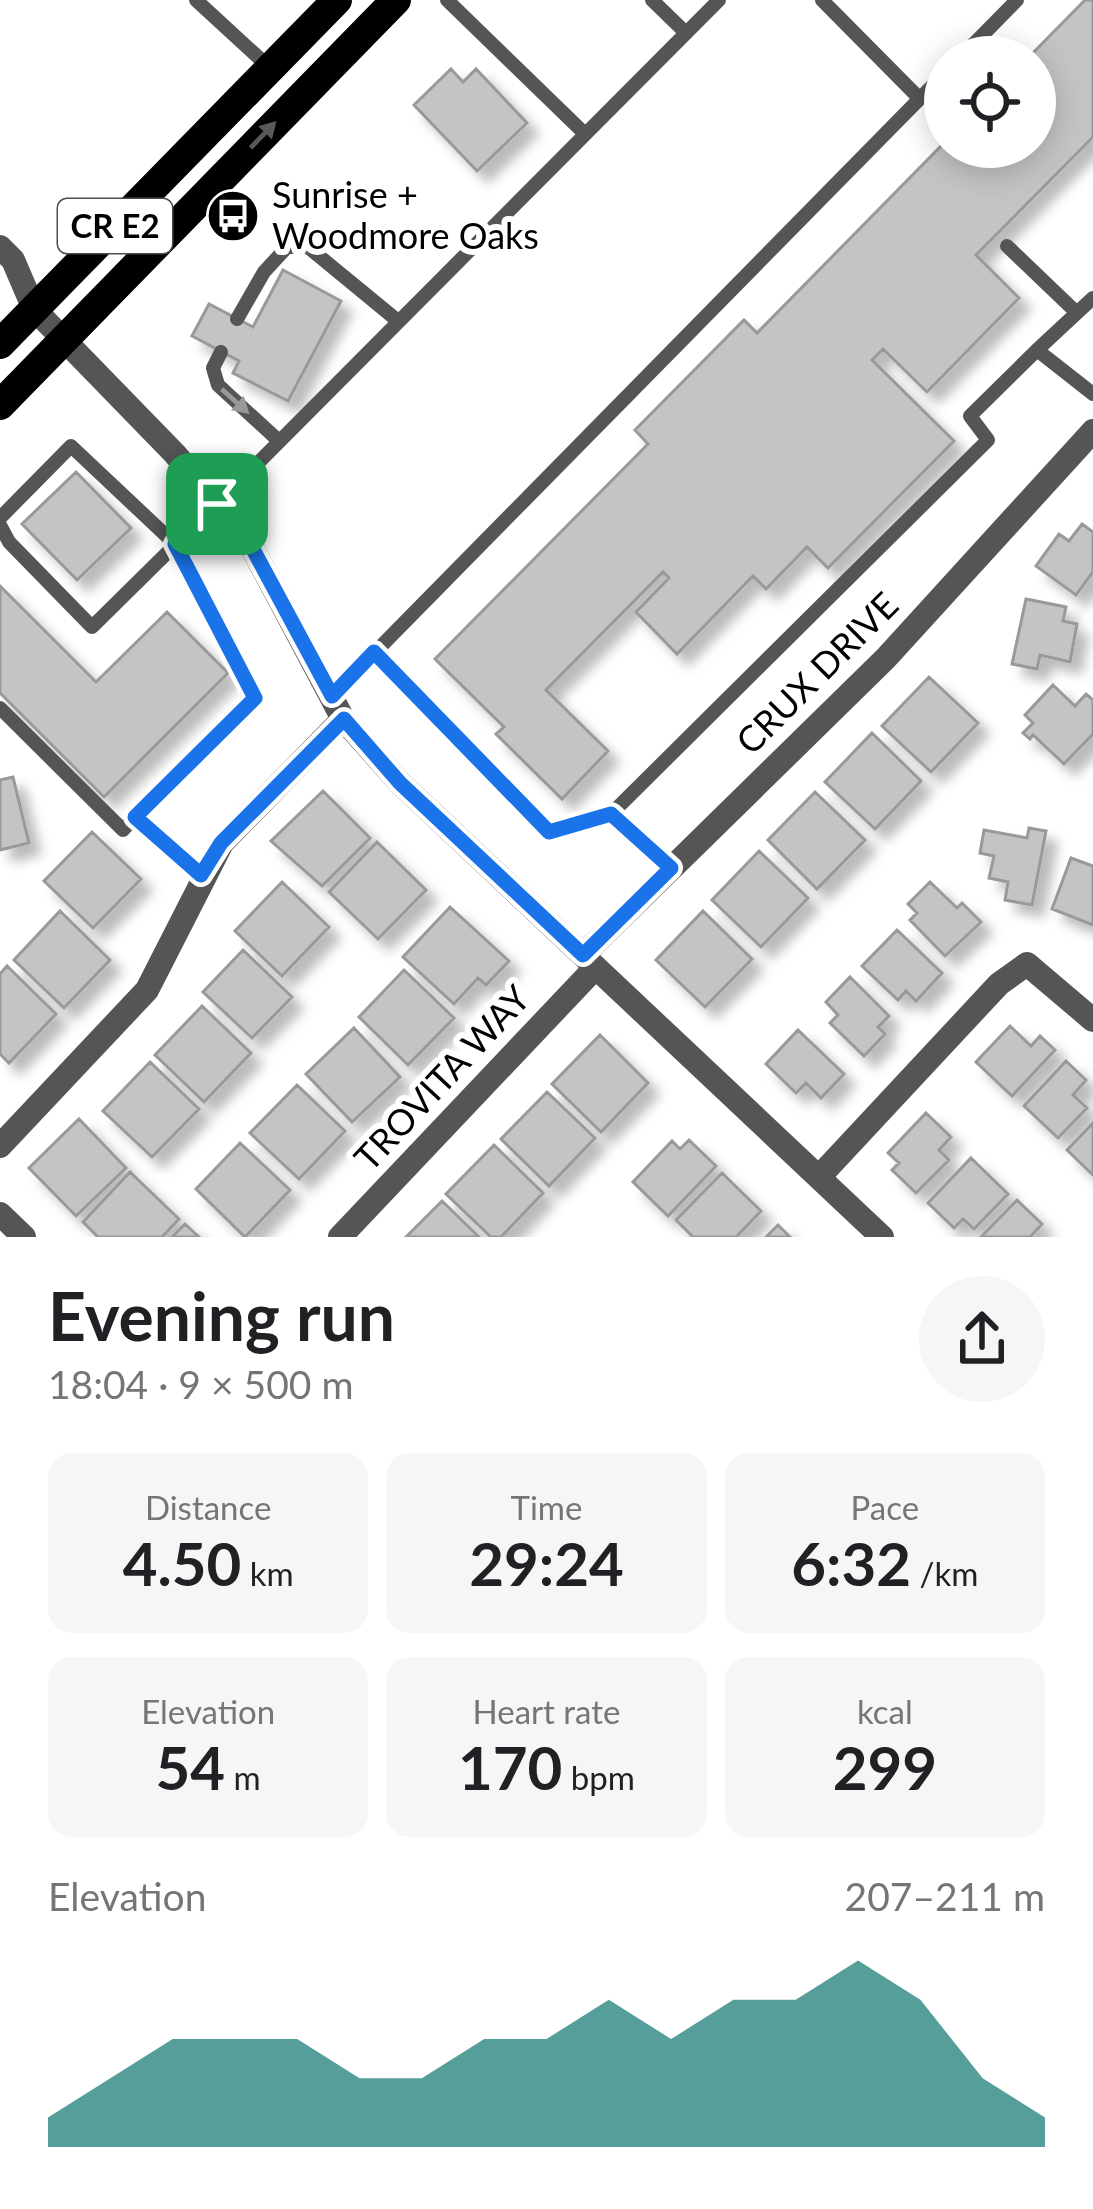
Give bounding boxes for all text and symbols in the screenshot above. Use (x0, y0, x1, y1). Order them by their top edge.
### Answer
map controls (924, 36, 1056, 168)
button: locate (924, 36, 1056, 168)
one-way arrow (249, 121, 277, 149)
place label: Sunrise + Woodmore Oaks (272, 172, 539, 257)
bus stop icon: Sunrise + Woodmore Oaks (205, 188, 261, 244)
road number: CR E2 (58, 199, 172, 253)
one-way arrow (221, 387, 250, 414)
pin (166, 453, 268, 555)
icon: arrive (184, 471, 250, 537)
street label: CRUX DRIVE (726, 582, 906, 762)
street label: TROVITA WAY (344, 975, 538, 1179)
text: Evening run (48, 1276, 395, 1355)
button: share (919, 1276, 1045, 1402)
text: 18:04 · 9 × 500 m (48, 1361, 353, 1407)
text: Distance (145, 1487, 271, 1527)
text: Time (511, 1487, 582, 1527)
text: Pace (851, 1487, 919, 1527)
text: 4.50 (123, 1527, 241, 1599)
text: 29:24 (469, 1527, 624, 1599)
text: 6:32 (791, 1527, 911, 1599)
text: km (241, 1553, 294, 1593)
text: /km (911, 1553, 978, 1593)
text: Elevation (141, 1691, 275, 1731)
text: Heart rate (473, 1691, 620, 1731)
text: kcal (857, 1691, 913, 1731)
text: 54 (156, 1731, 225, 1803)
text: 170 (458, 1731, 562, 1803)
text: 299 (833, 1731, 937, 1803)
text: m (225, 1757, 261, 1797)
text: bpm (562, 1757, 635, 1797)
text: Elevation (48, 1873, 206, 1919)
text: 207–211 m (845, 1873, 1045, 1919)

